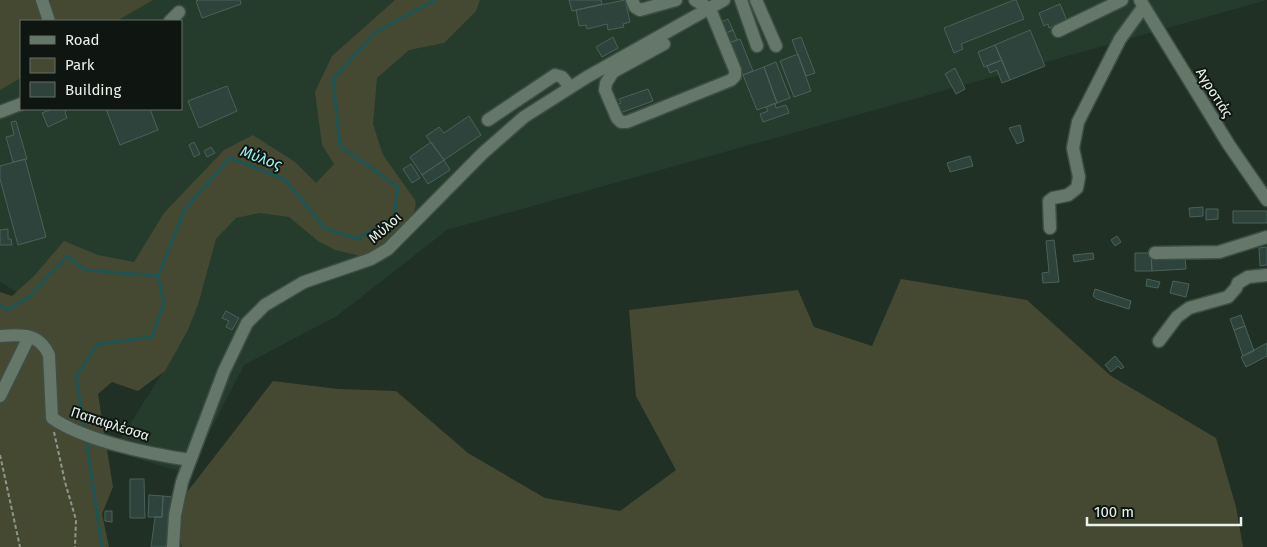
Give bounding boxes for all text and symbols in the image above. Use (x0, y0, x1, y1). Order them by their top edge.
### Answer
legend (20, 20, 182, 110)
text: Road (65, 31, 100, 49)
text: Park (65, 56, 95, 74)
street label: Αγροτιάς (1192, 65, 1236, 121)
text: Building (65, 81, 121, 99)
water label: Μύλος (238, 142, 285, 174)
street label: Μύλοι (365, 209, 405, 247)
street label: Παπαφλέσσα (68, 403, 152, 445)
scale bar (1087, 494, 1241, 526)
text: 100 m (1094, 503, 1134, 521)

